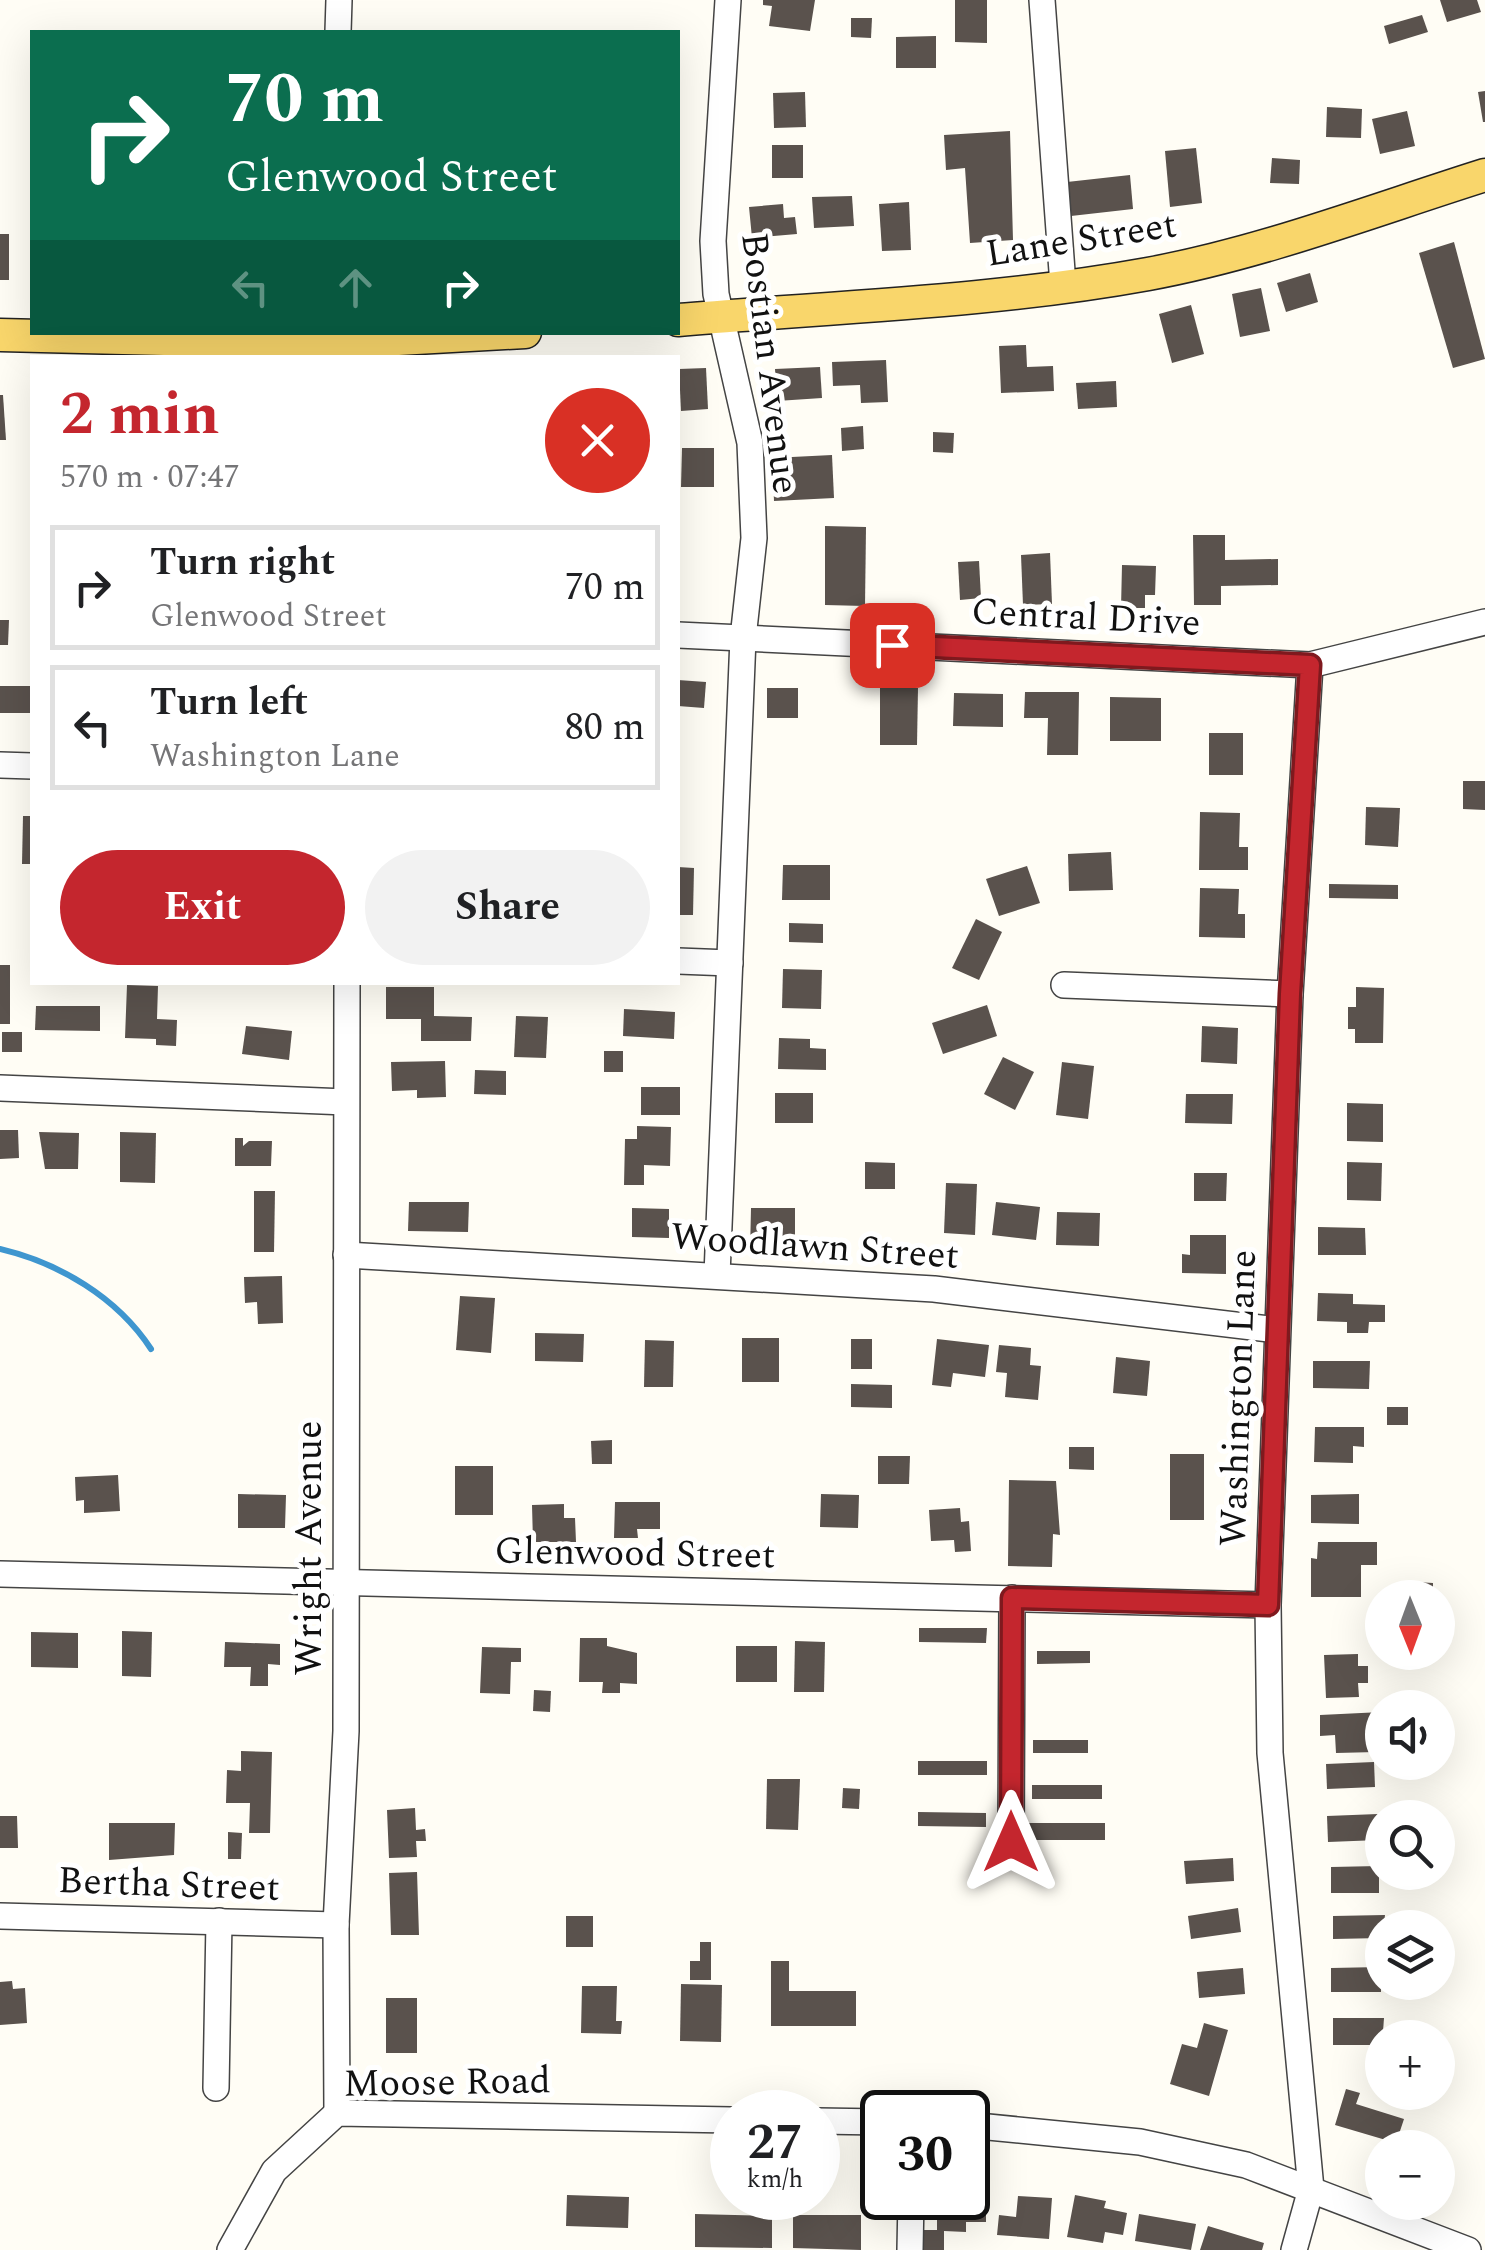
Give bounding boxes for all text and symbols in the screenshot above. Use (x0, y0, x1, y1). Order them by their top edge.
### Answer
text: 70 m (225, 47, 384, 153)
icon: right (60, 70, 190, 200)
text: Glenwood Street (225, 143, 558, 212)
street label: Lane Street (982, 196, 1181, 284)
street label: Bostian Avenue (724, 229, 814, 497)
icon: left (223, 260, 278, 315)
icon: ahead (328, 260, 383, 315)
icon: right (433, 260, 488, 315)
text: 2 min (60, 369, 220, 461)
button: close (545, 388, 650, 493)
text: 570 m · 07:47 (60, 453, 240, 502)
text: Turn right (150, 534, 335, 592)
text: 70 m (565, 559, 645, 617)
icon: right (65, 560, 120, 615)
street label: Central Drive (970, 583, 1202, 653)
text: Glenwood Street (150, 592, 387, 641)
pin (850, 603, 935, 688)
icon: arrive (865, 618, 920, 673)
text: Turn left (150, 674, 308, 732)
text: 80 m (565, 699, 645, 757)
icon: left (65, 700, 120, 755)
text: Washington Lane (150, 732, 400, 781)
button: Exit (60, 850, 345, 965)
button: Share (365, 850, 650, 965)
street label: Woodlawn Street (669, 1208, 961, 1286)
street label: Washington Lane (1205, 1249, 1273, 1547)
street label: Wright Avenue (281, 1421, 339, 1675)
street label: Glenwood Street (494, 1523, 776, 1585)
north arrow (1365, 1580, 1455, 1670)
map controls (1365, 1580, 1455, 2220)
button: sound (1365, 1690, 1455, 1780)
position arrow (959, 1790, 1063, 1894)
button: search (1365, 1800, 1455, 1890)
street label: Bertha Street (57, 1852, 281, 1918)
button: layers (1365, 1910, 1455, 2000)
button: + (1365, 2020, 1455, 2110)
street label: Moose Road (343, 2052, 551, 2114)
speed limit sign: 30 (860, 2090, 990, 2220)
text: 27 (747, 2105, 803, 2181)
button: − (1365, 2130, 1455, 2220)
text: km/h (747, 2161, 803, 2199)

